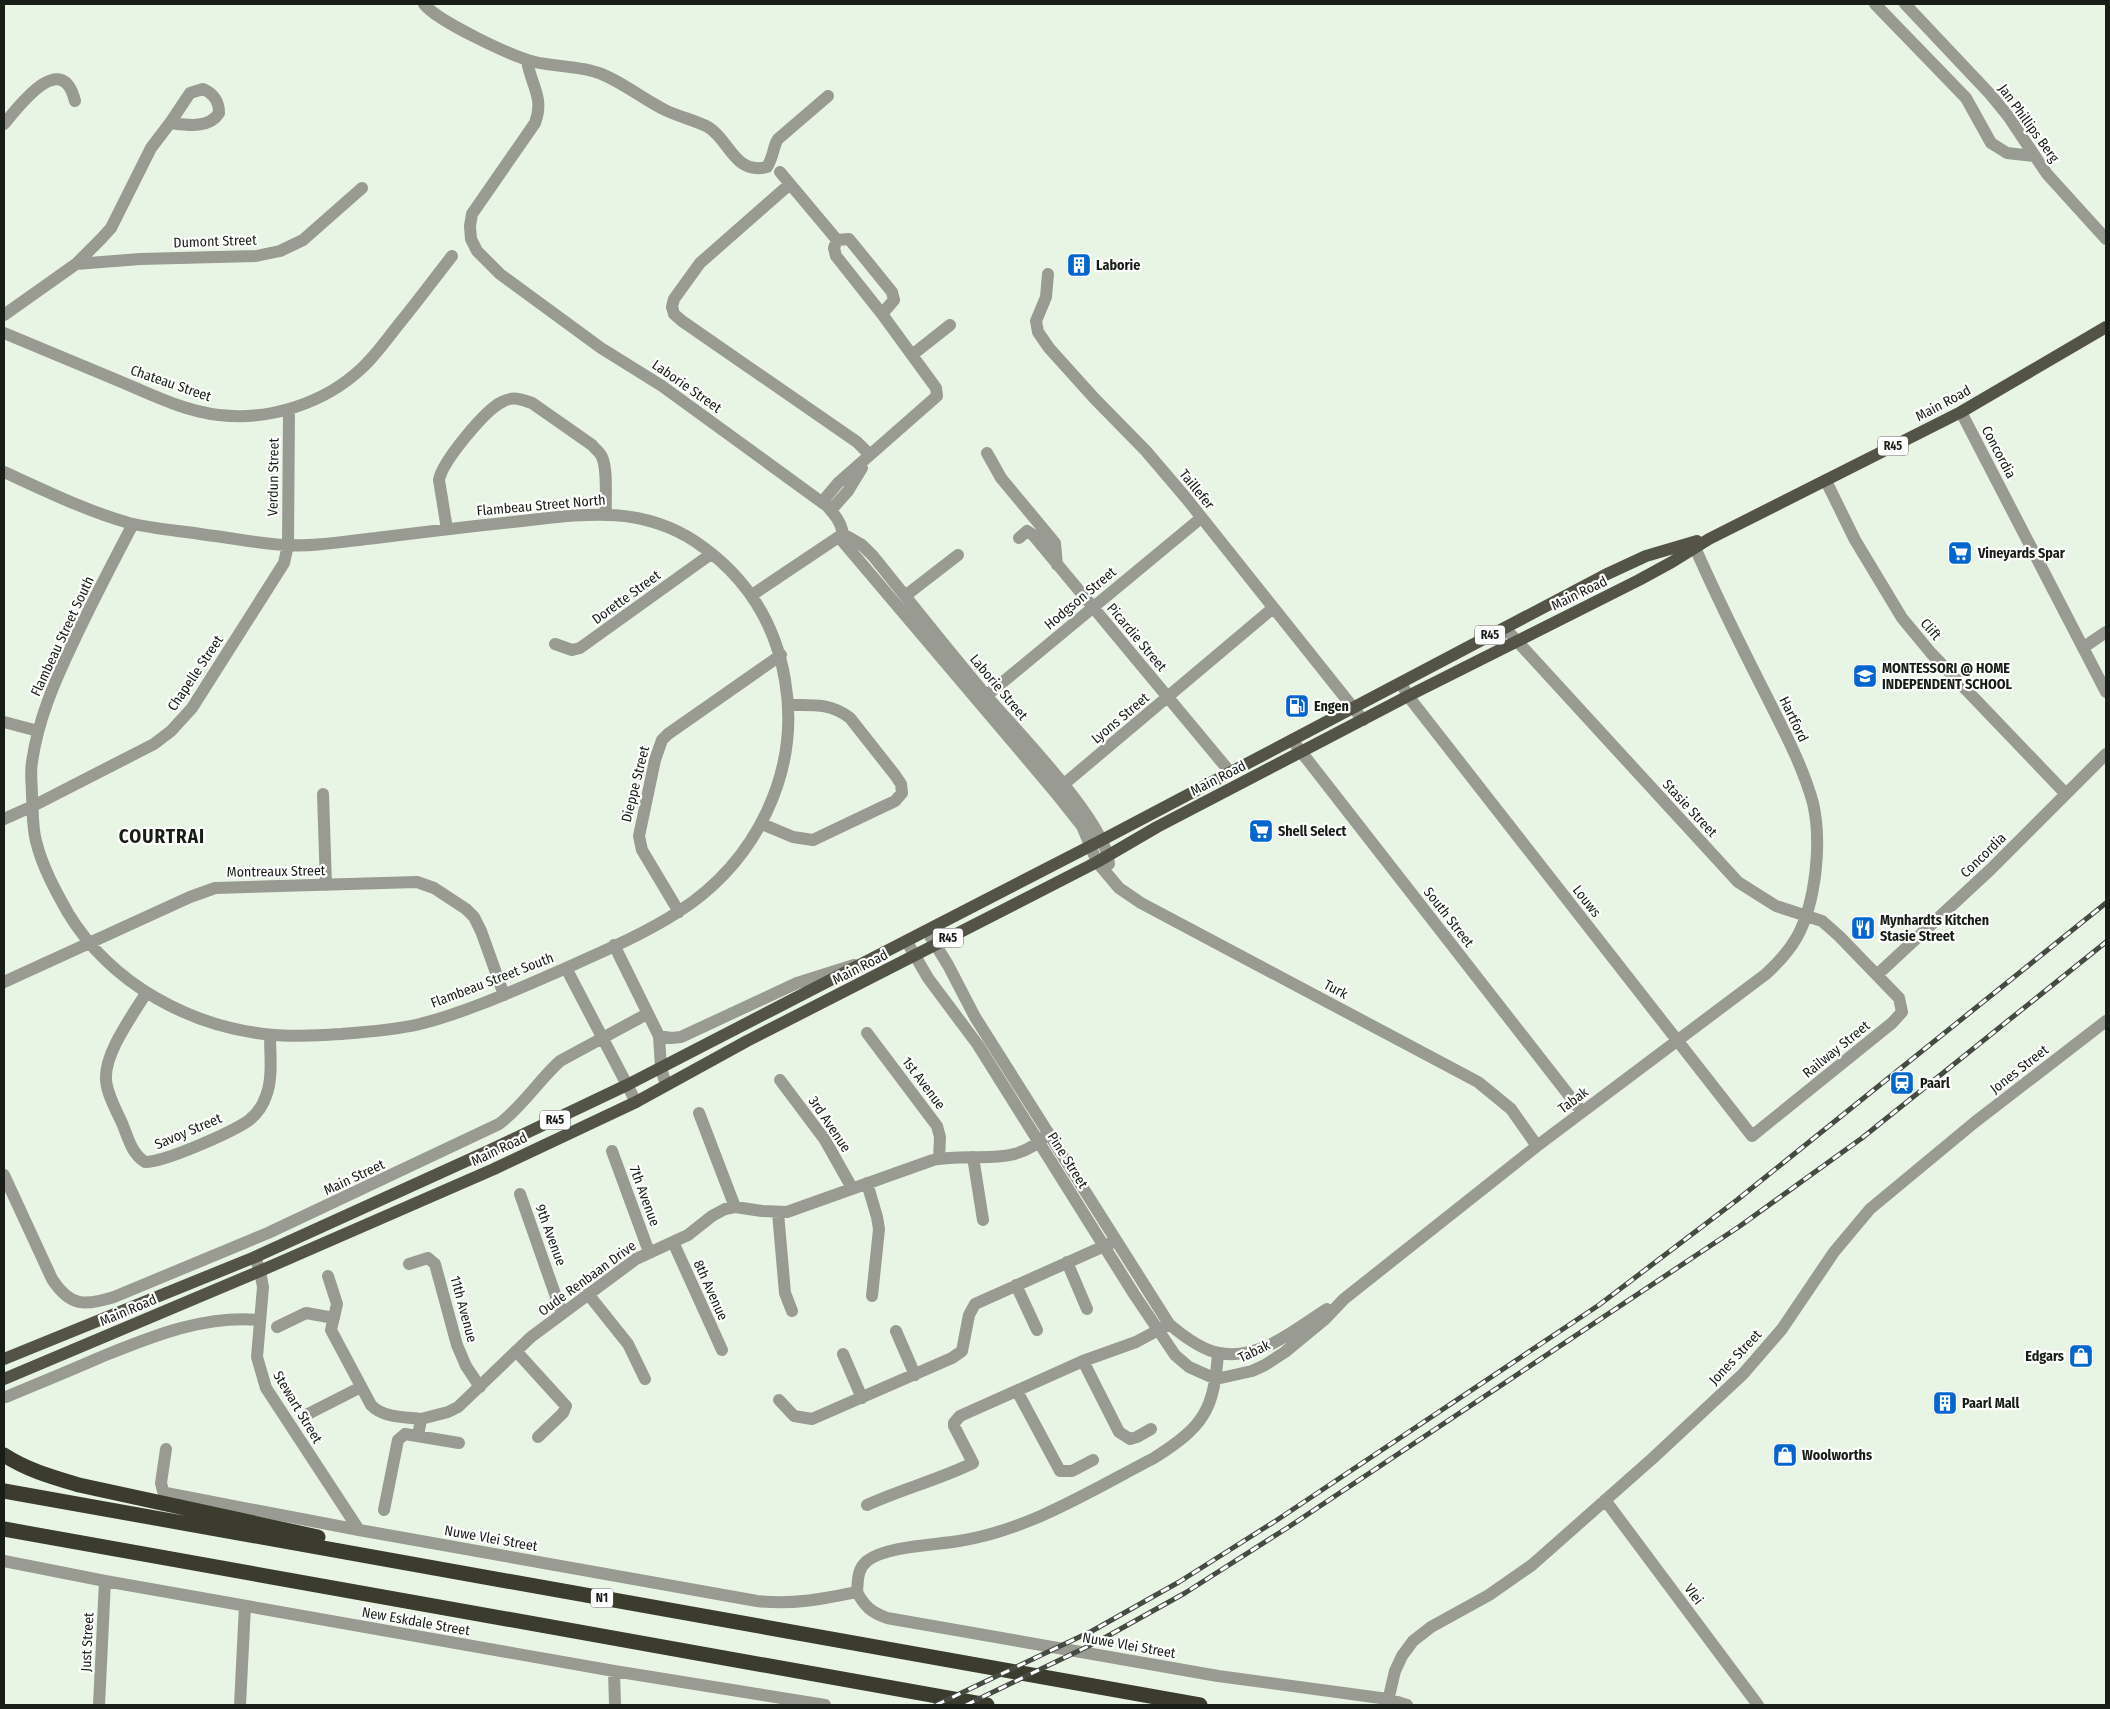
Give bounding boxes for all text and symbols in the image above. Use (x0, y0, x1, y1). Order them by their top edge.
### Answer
street label: Jan Phillips Berg (1994, 81, 2063, 166)
street label: Dumont Street (173, 232, 257, 251)
building icon: Laborie (1066, 252, 1092, 278)
place label: Laborie (1096, 257, 1140, 274)
street label: Laborie Street (649, 356, 725, 417)
street label: Chateau Street (128, 362, 214, 405)
street label: Main Road (1913, 382, 1974, 425)
street label: Concordia (1978, 423, 2020, 482)
road number: R45 (1878, 436, 1908, 456)
street label: Verdun Street (264, 437, 283, 516)
street label: Taillefer (1175, 466, 1218, 513)
street label: Flambeau Street North (476, 491, 606, 520)
supermarket icon: Vineyards Spar (1947, 540, 1973, 566)
place label: Vineyards Spar (1977, 545, 2066, 562)
street label: Hodgson Street (1041, 563, 1120, 633)
street label: Dorette Street (589, 567, 664, 628)
street label: Main Road (1549, 573, 1610, 614)
street label: Flambeau Street South (27, 574, 98, 699)
street label: Picardie Street (1103, 600, 1170, 675)
street label: Clift (1917, 615, 1945, 644)
road number: R45 (1475, 626, 1505, 644)
street label: Chapelle Street (164, 632, 227, 714)
street label: Laborie Street (966, 651, 1031, 724)
place label: MONTESSORI @ HOME INDEPENDENT SCHOOL (1882, 660, 2013, 693)
school or university icon: MONTESSORI @ HOME INDEPENDENT SCHOOL (1852, 663, 1878, 689)
street label: Lyons Street (1088, 689, 1153, 747)
fuel station icon: Engen (1284, 693, 1310, 719)
street label: Hartford (1775, 694, 1812, 745)
place label: Engen (1314, 698, 1349, 715)
street label: Dieppe Street (618, 744, 653, 824)
street label: Main Road (1188, 757, 1249, 800)
street label: Stasie Street (1659, 776, 1721, 841)
supermarket icon: Shell Select (1248, 818, 1274, 844)
place label: Shell Select (1278, 823, 1348, 840)
district label: COURTRAI (119, 825, 205, 848)
street label: Concordia (1957, 829, 2010, 881)
street label: Montreaux Street (227, 862, 326, 881)
street label: Louws (1569, 882, 1604, 921)
street label: South Street (1420, 884, 1478, 951)
place label: Mynhardts Kitchen Stasie Street (1880, 912, 1989, 945)
restaurant icon: Mynhardts Kitchen Stasie Street (1850, 915, 1876, 941)
road number: R45 (933, 928, 963, 948)
street label: Main Road (830, 946, 891, 989)
street label: Flambeau Street South (428, 949, 556, 1012)
street label: Turk (1321, 976, 1351, 1003)
street label: Railway Street (1799, 1017, 1874, 1082)
street label: Jones Street (1987, 1041, 2052, 1097)
street label: 1st Avenue (898, 1054, 949, 1113)
station icon: Paarl (1889, 1070, 1915, 1096)
place label: Paarl (1920, 1075, 1950, 1092)
street label: Tabak (1555, 1083, 1592, 1117)
street label: 3rd Avenue (805, 1093, 854, 1155)
street label: Savoy Street (152, 1110, 225, 1153)
road number: R45 (540, 1110, 570, 1130)
street label: Main Road (468, 1129, 530, 1170)
street label: Pine Street (1044, 1129, 1092, 1192)
street label: Main Street (321, 1156, 388, 1199)
street label: 7th Avenue (626, 1164, 663, 1229)
street label: 9th Avenue (532, 1202, 570, 1268)
street label: Oude Renbaan Drive (535, 1237, 640, 1320)
street label: 8th Avenue (690, 1257, 731, 1323)
street label: 11th Avenue (447, 1274, 481, 1344)
street label: Main Road (97, 1291, 159, 1330)
street label: Jones Street (1706, 1326, 1765, 1388)
street label: Tabak (1236, 1336, 1273, 1366)
shop icon: Edgars (2068, 1343, 2094, 1369)
place label: Edgars (2025, 1348, 2064, 1365)
street label: Stewart Street (269, 1368, 326, 1447)
building icon: Paarl Mall (1932, 1390, 1958, 1416)
place label: Paarl Mall (1962, 1395, 2019, 1412)
shop icon: Woolworths (1772, 1442, 1798, 1468)
place label: Woolworths (1802, 1447, 1872, 1464)
street label: Nuwe Vlei Street (443, 1522, 539, 1555)
street label: Vlei (1680, 1581, 1707, 1608)
road number: N1 (591, 1589, 613, 1608)
street label: New Eskdale Street (361, 1604, 472, 1639)
street label: Just Street (77, 1611, 98, 1672)
street label: Nuwe Vlei Street (1081, 1629, 1177, 1662)

